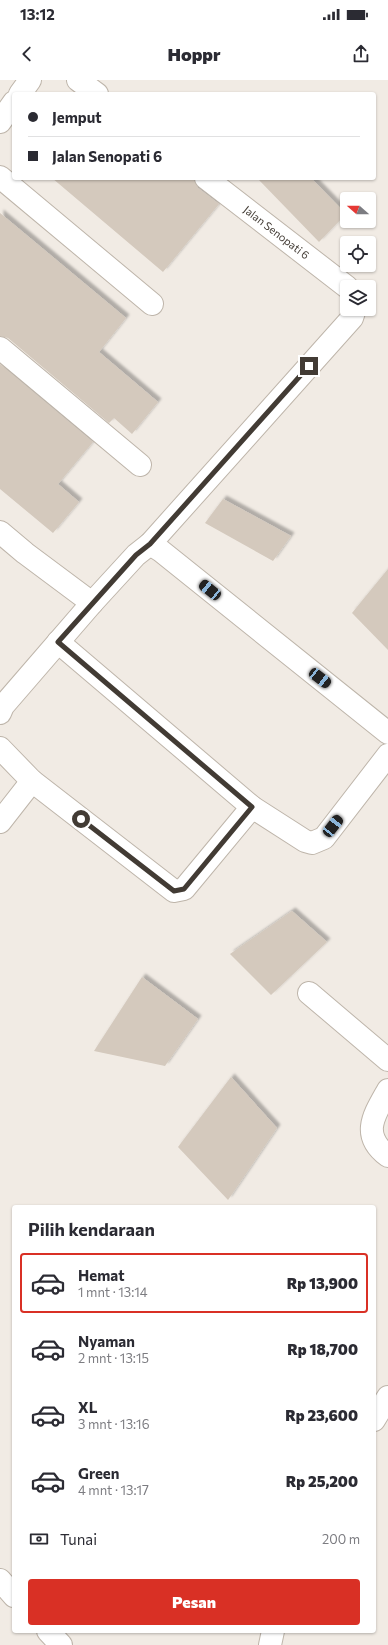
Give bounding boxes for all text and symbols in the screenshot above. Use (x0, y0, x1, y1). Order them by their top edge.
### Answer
text: 13:12 (20, 5, 55, 23)
icon: back (16, 43, 38, 65)
text: Hoppr (167, 43, 221, 65)
icon: share (350, 43, 372, 65)
text: Jemput (52, 108, 102, 126)
text: Jalan Senopati 6 (52, 147, 162, 165)
north arrow (340, 192, 376, 228)
map controls (340, 192, 376, 316)
street label: Jalan Senopati 6 (241, 203, 312, 262)
button: locate (340, 236, 376, 272)
button: layers (340, 280, 376, 316)
route end (300, 357, 318, 375)
car (197, 578, 223, 602)
car (307, 666, 333, 690)
route start (72, 810, 90, 828)
car (321, 813, 345, 839)
text: Pilih kendaraan (28, 1218, 155, 1240)
icon: car (30, 1265, 66, 1301)
text: Hemat (78, 1266, 124, 1284)
text: Rp 13,900 (287, 1274, 358, 1292)
text: 1 mnt · 13:14 (78, 1284, 148, 1300)
icon: car (30, 1331, 66, 1367)
text: Nyaman (78, 1332, 135, 1350)
text: Rp 18,700 (287, 1340, 358, 1358)
text: 2 mnt · 13:15 (78, 1350, 149, 1366)
icon: car (30, 1397, 66, 1433)
text: XL (78, 1398, 97, 1416)
text: Rp 23,600 (285, 1406, 358, 1424)
text: 3 mnt · 13:16 (78, 1416, 150, 1432)
icon: car (30, 1463, 66, 1499)
text: Green (78, 1464, 119, 1482)
text: Rp 25,200 (286, 1472, 358, 1490)
text: 4 mnt · 13:17 (78, 1482, 149, 1498)
icon: cash (28, 1528, 50, 1550)
text: Tunai (60, 1530, 97, 1548)
text: 200 m (322, 1531, 360, 1547)
button: Pesan (28, 1579, 360, 1625)

